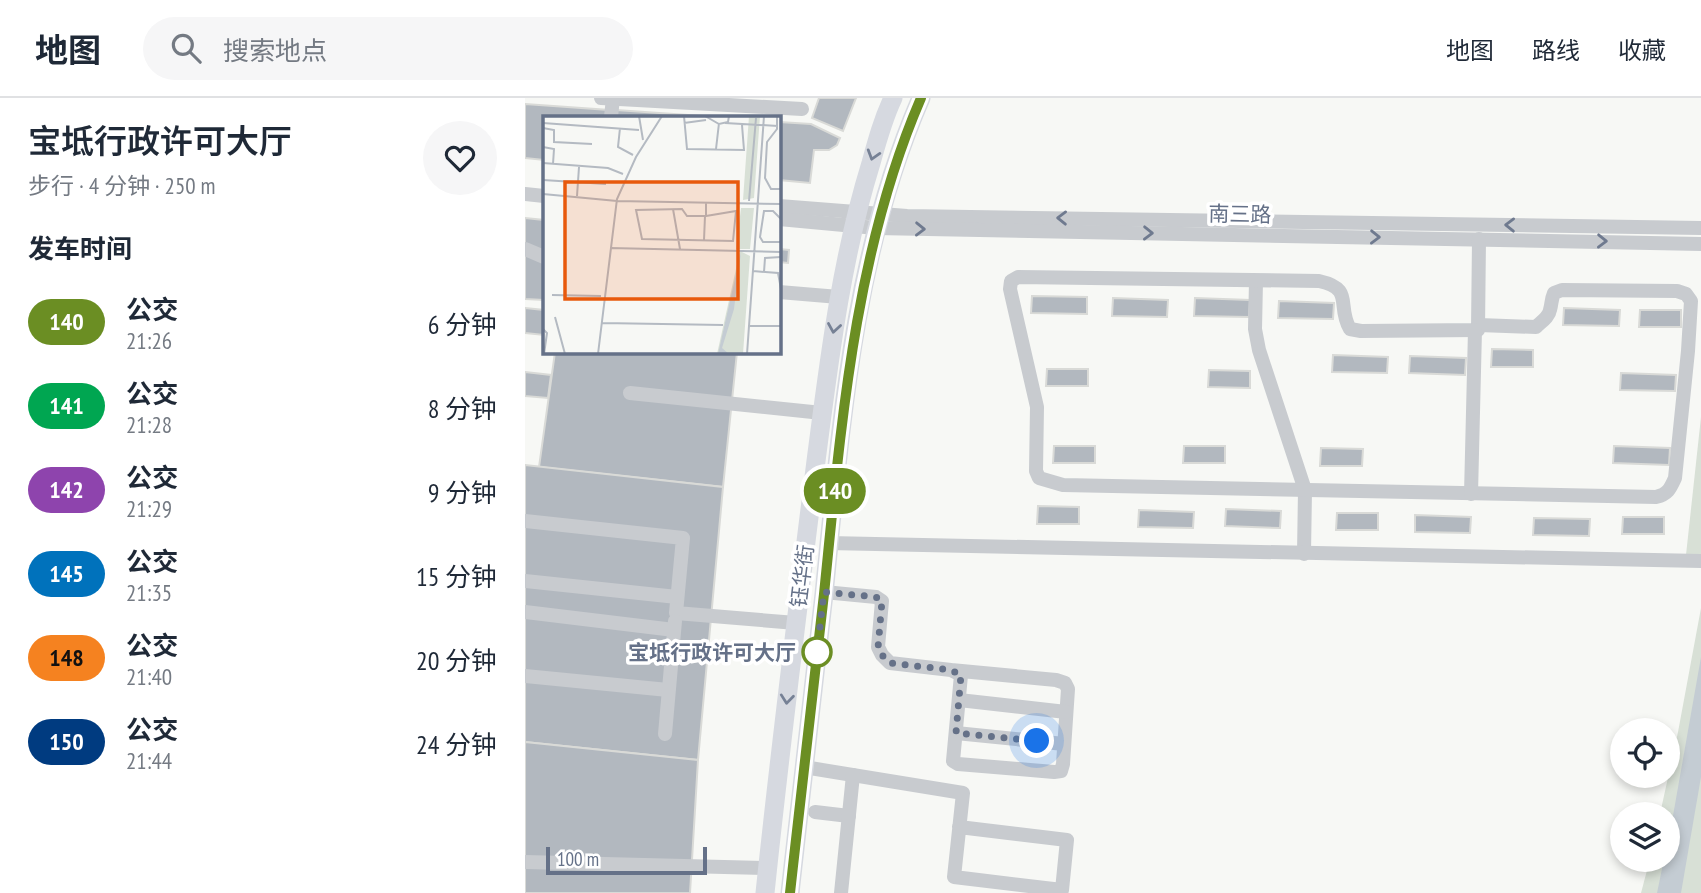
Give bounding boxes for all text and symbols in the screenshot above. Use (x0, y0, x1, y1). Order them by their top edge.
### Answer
search box (143, 17, 633, 80)
text: 地图 (35, 28, 101, 71)
icon: search (167, 29, 205, 67)
text: 搜索地点 (223, 34, 327, 67)
text: 地图 (1446, 35, 1494, 66)
text: 路线 (1532, 35, 1580, 66)
text: 收藏 (1618, 35, 1666, 66)
inset map (543, 116, 781, 354)
text: 宝坻行政许可大厅 (28, 119, 292, 162)
button: heart (423, 121, 497, 195)
one-way arrow (867, 149, 882, 161)
text: 步行 · 4 分钟 · 250 m (28, 171, 215, 200)
street label: 南三路 (1208, 200, 1272, 228)
one-way arrow (1057, 210, 1067, 226)
one-way arrow (1505, 217, 1515, 233)
one-way arrow (915, 221, 926, 237)
one-way arrow (1143, 225, 1153, 241)
one-way arrow (1370, 229, 1381, 245)
text: 发车时间 (28, 232, 132, 265)
one-way arrow (1597, 234, 1608, 249)
text: 公交 (126, 293, 178, 326)
text: 140 (49, 306, 84, 337)
text: 6 分钟 (428, 308, 497, 341)
one-way arrow (827, 322, 842, 334)
text: 21:26 (126, 326, 172, 355)
text: 公交 (126, 377, 178, 410)
text: 141 (49, 390, 84, 421)
text: 8 分钟 (428, 392, 497, 425)
text: 21:28 (126, 410, 172, 439)
text: 公交 (126, 461, 178, 494)
line badge: 140 (795, 468, 875, 514)
text: 142 (49, 474, 84, 505)
text: 140 (818, 475, 852, 506)
text: 9 分钟 (428, 476, 497, 509)
text: 21:29 (126, 494, 172, 523)
street label: 钰华街 (785, 543, 819, 609)
text: 公交 (126, 545, 178, 578)
text: 145 (49, 558, 84, 589)
text: 15 分钟 (416, 560, 497, 593)
text: 21:35 (126, 578, 172, 607)
text: 公交 (126, 629, 178, 662)
marker: 宝坻行政许可大厅 (802, 637, 832, 667)
place label: 宝坻行政许可大厅 (628, 639, 796, 666)
text: 148 (49, 642, 84, 673)
text: 20 分钟 (416, 644, 497, 677)
text: 21:40 (126, 662, 172, 691)
one-way arrow (780, 694, 795, 705)
text: 公交 (126, 713, 178, 746)
map controls (1610, 718, 1680, 872)
button: locate (1610, 718, 1680, 788)
your location (1019, 723, 1054, 758)
text: 150 (49, 726, 84, 757)
text: 24 分钟 (416, 728, 497, 761)
text: 21:44 (126, 746, 172, 775)
button: layers (1610, 802, 1680, 872)
scale bar (546, 844, 707, 876)
text: 100 m (557, 847, 599, 871)

